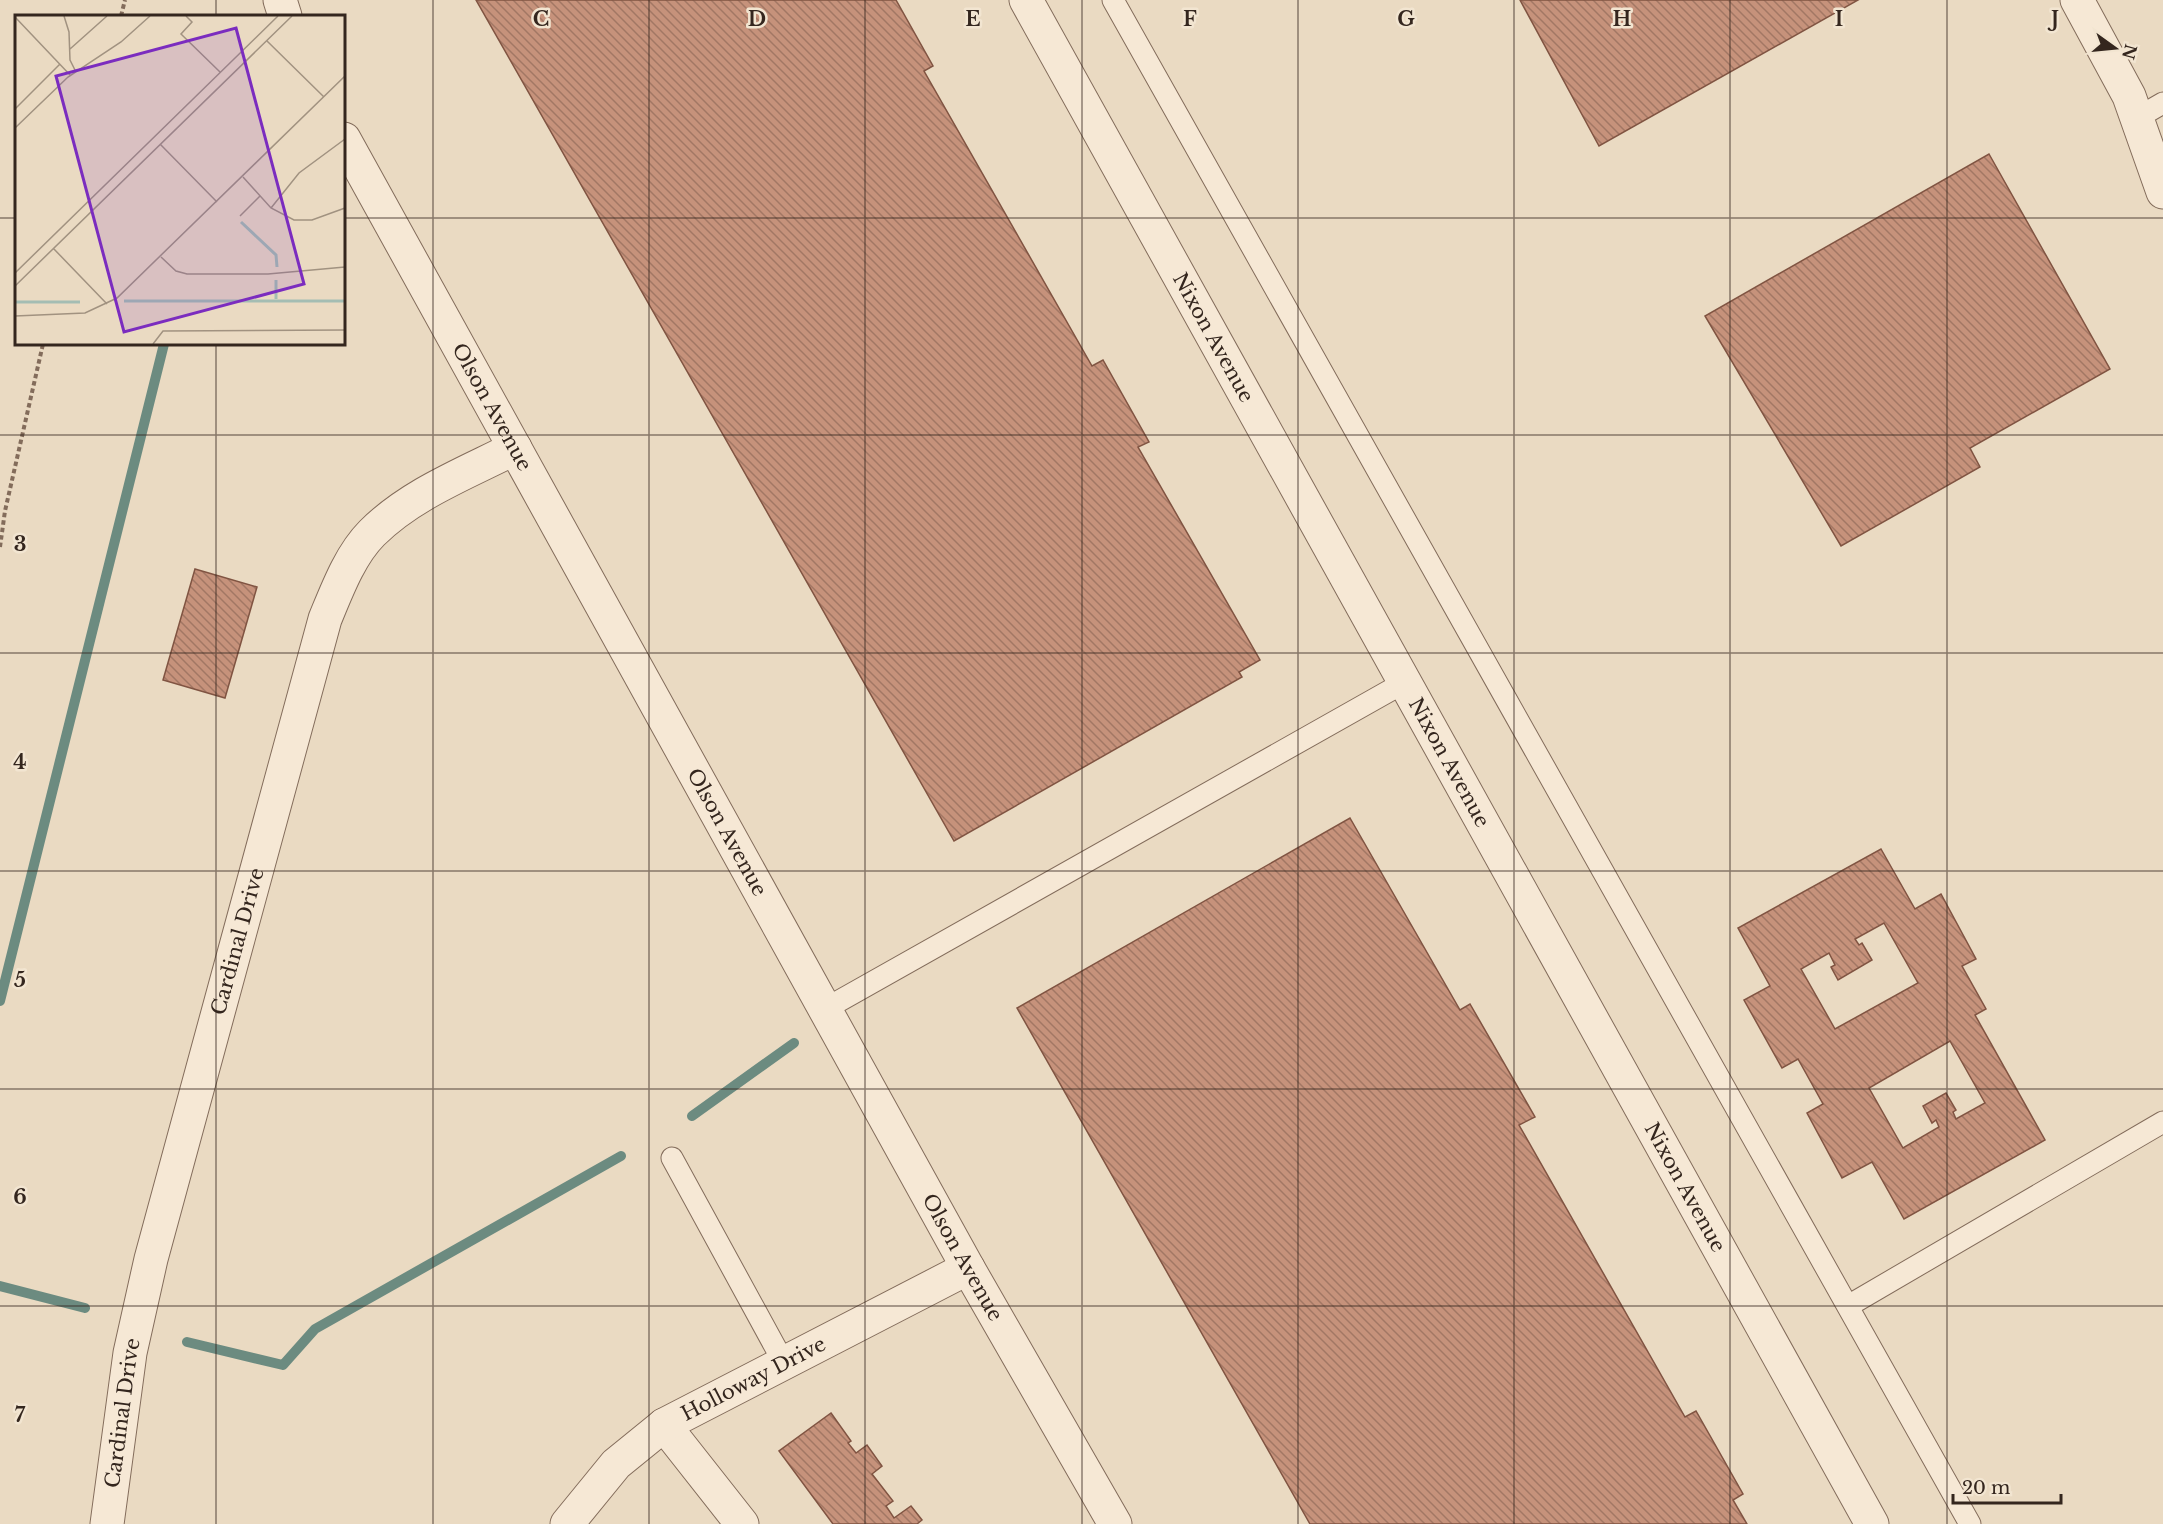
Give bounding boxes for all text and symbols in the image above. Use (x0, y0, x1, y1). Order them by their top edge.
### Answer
text: C (533, 7, 549, 31)
text: D (748, 7, 766, 31)
text: E (965, 7, 981, 31)
text: F (1183, 7, 1197, 31)
text: G (1397, 7, 1415, 31)
text: H (1613, 7, 1632, 31)
text: I (1835, 7, 1843, 31)
text: J (2047, 7, 2059, 31)
inset map (15, 15, 345, 345)
north arrow (2085, 18, 2145, 78)
text: N (2118, 42, 2141, 62)
street label: Nixon Avenue (1168, 269, 1259, 406)
street label: Olson Avenue (447, 339, 537, 475)
text: 3 (14, 532, 26, 556)
street label: Nixon Avenue (1404, 693, 1495, 831)
text: 4 (13, 750, 27, 774)
street label: Olson Avenue (682, 764, 772, 900)
street label: Cardinal Drive (206, 865, 269, 1017)
text: 5 (14, 968, 26, 992)
street label: Nixon Avenue (1640, 1118, 1731, 1256)
text: 6 (13, 1185, 27, 1209)
street label: Olson Avenue (917, 1189, 1008, 1325)
street label: Holloway Drive (677, 1332, 830, 1426)
street label: Cardinal Drive (100, 1336, 145, 1489)
text: 7 (15, 1403, 26, 1427)
scale bar (1953, 1467, 2061, 1505)
text: 20 m (1962, 1477, 2010, 1499)

